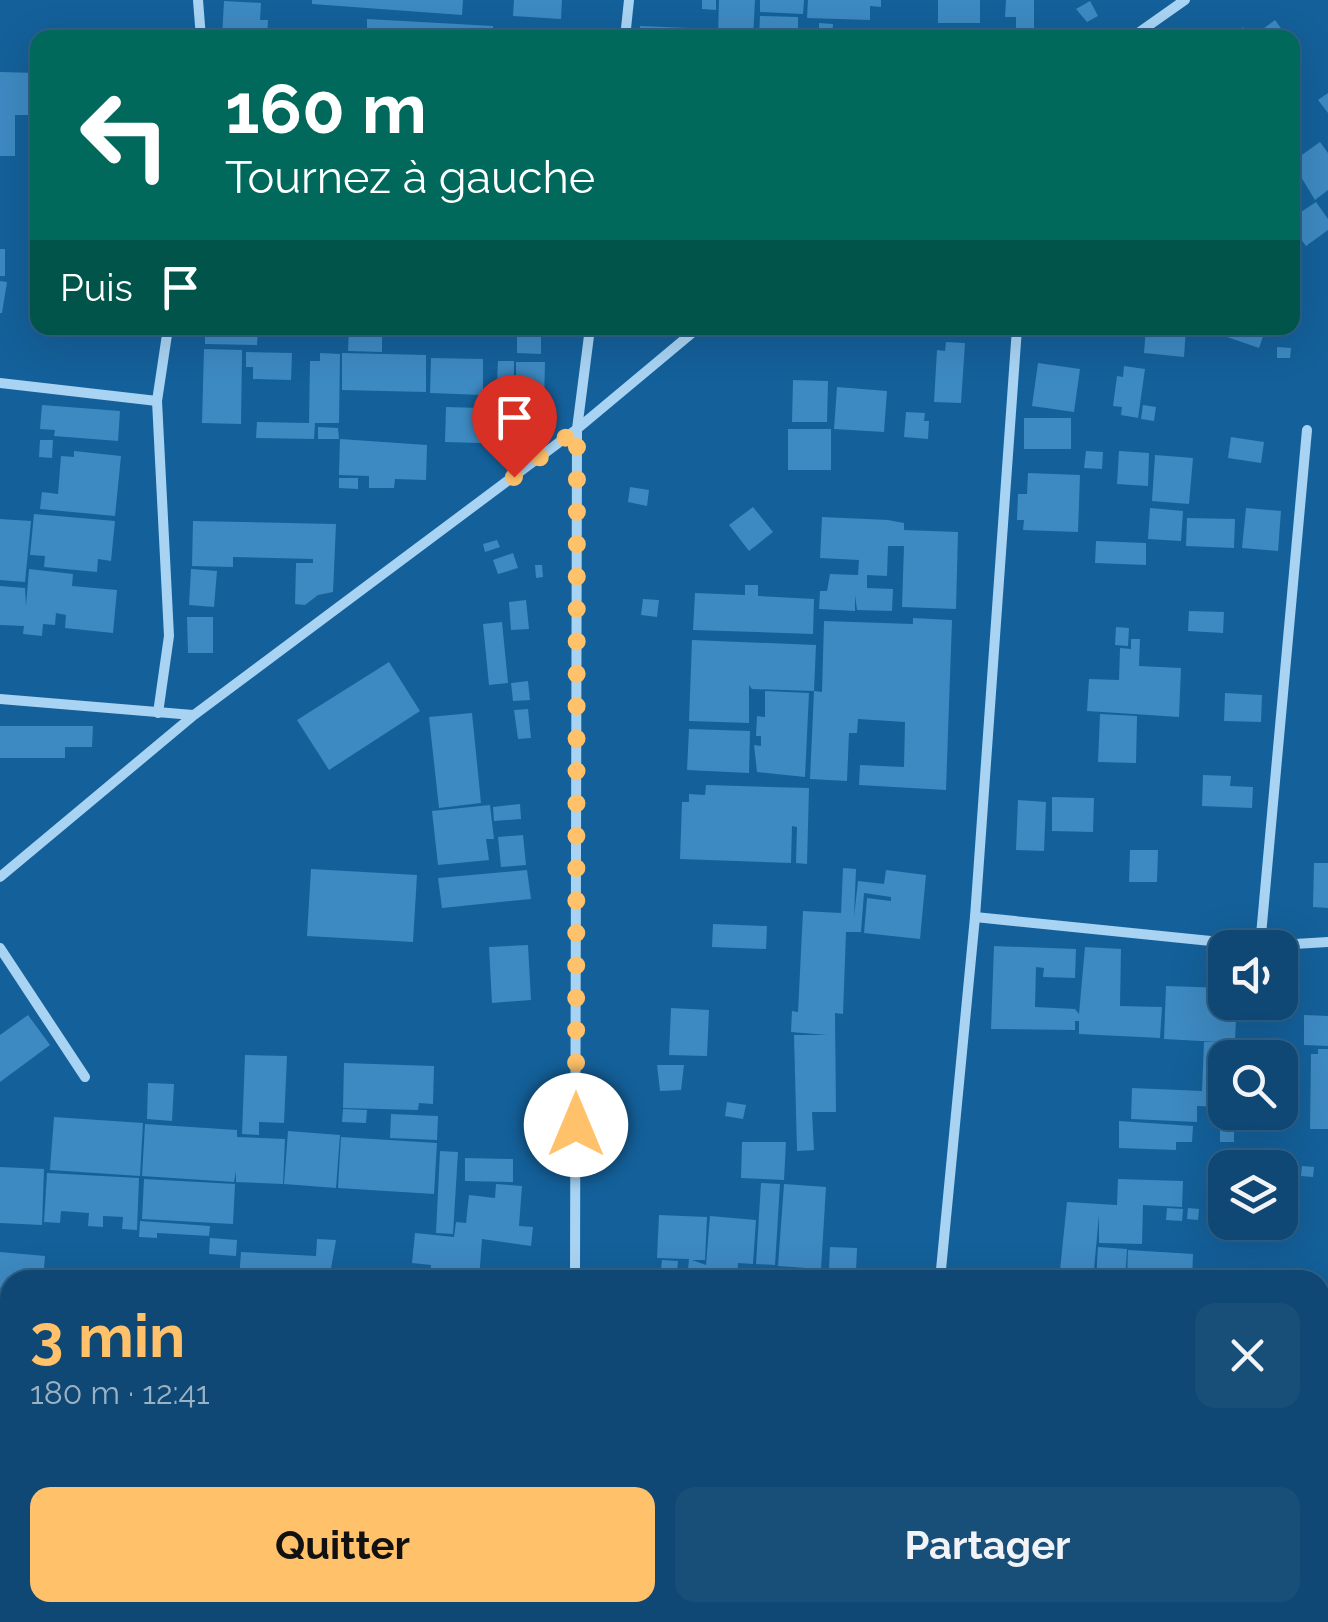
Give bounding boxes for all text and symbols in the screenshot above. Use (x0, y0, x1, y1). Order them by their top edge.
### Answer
text: 160 m (225, 67, 427, 149)
icon: left (60, 70, 190, 200)
text: Tournez à gauche (225, 151, 595, 204)
icon: arrive (153, 260, 208, 315)
text: Puis (60, 265, 133, 310)
pin (472, 375, 557, 478)
icon: arrive (487, 390, 542, 445)
map controls (1208, 930, 1298, 1240)
button: sound (1208, 930, 1298, 1020)
button: search (1208, 1040, 1298, 1130)
position arrow (524, 1073, 628, 1177)
button: layers (1208, 1150, 1298, 1240)
text: 3 min (30, 1301, 185, 1371)
button: close (1195, 1303, 1300, 1408)
text: 180 m · 12:41 (30, 1374, 210, 1411)
button: Quitter (30, 1487, 655, 1602)
button: Partager (675, 1487, 1300, 1602)

